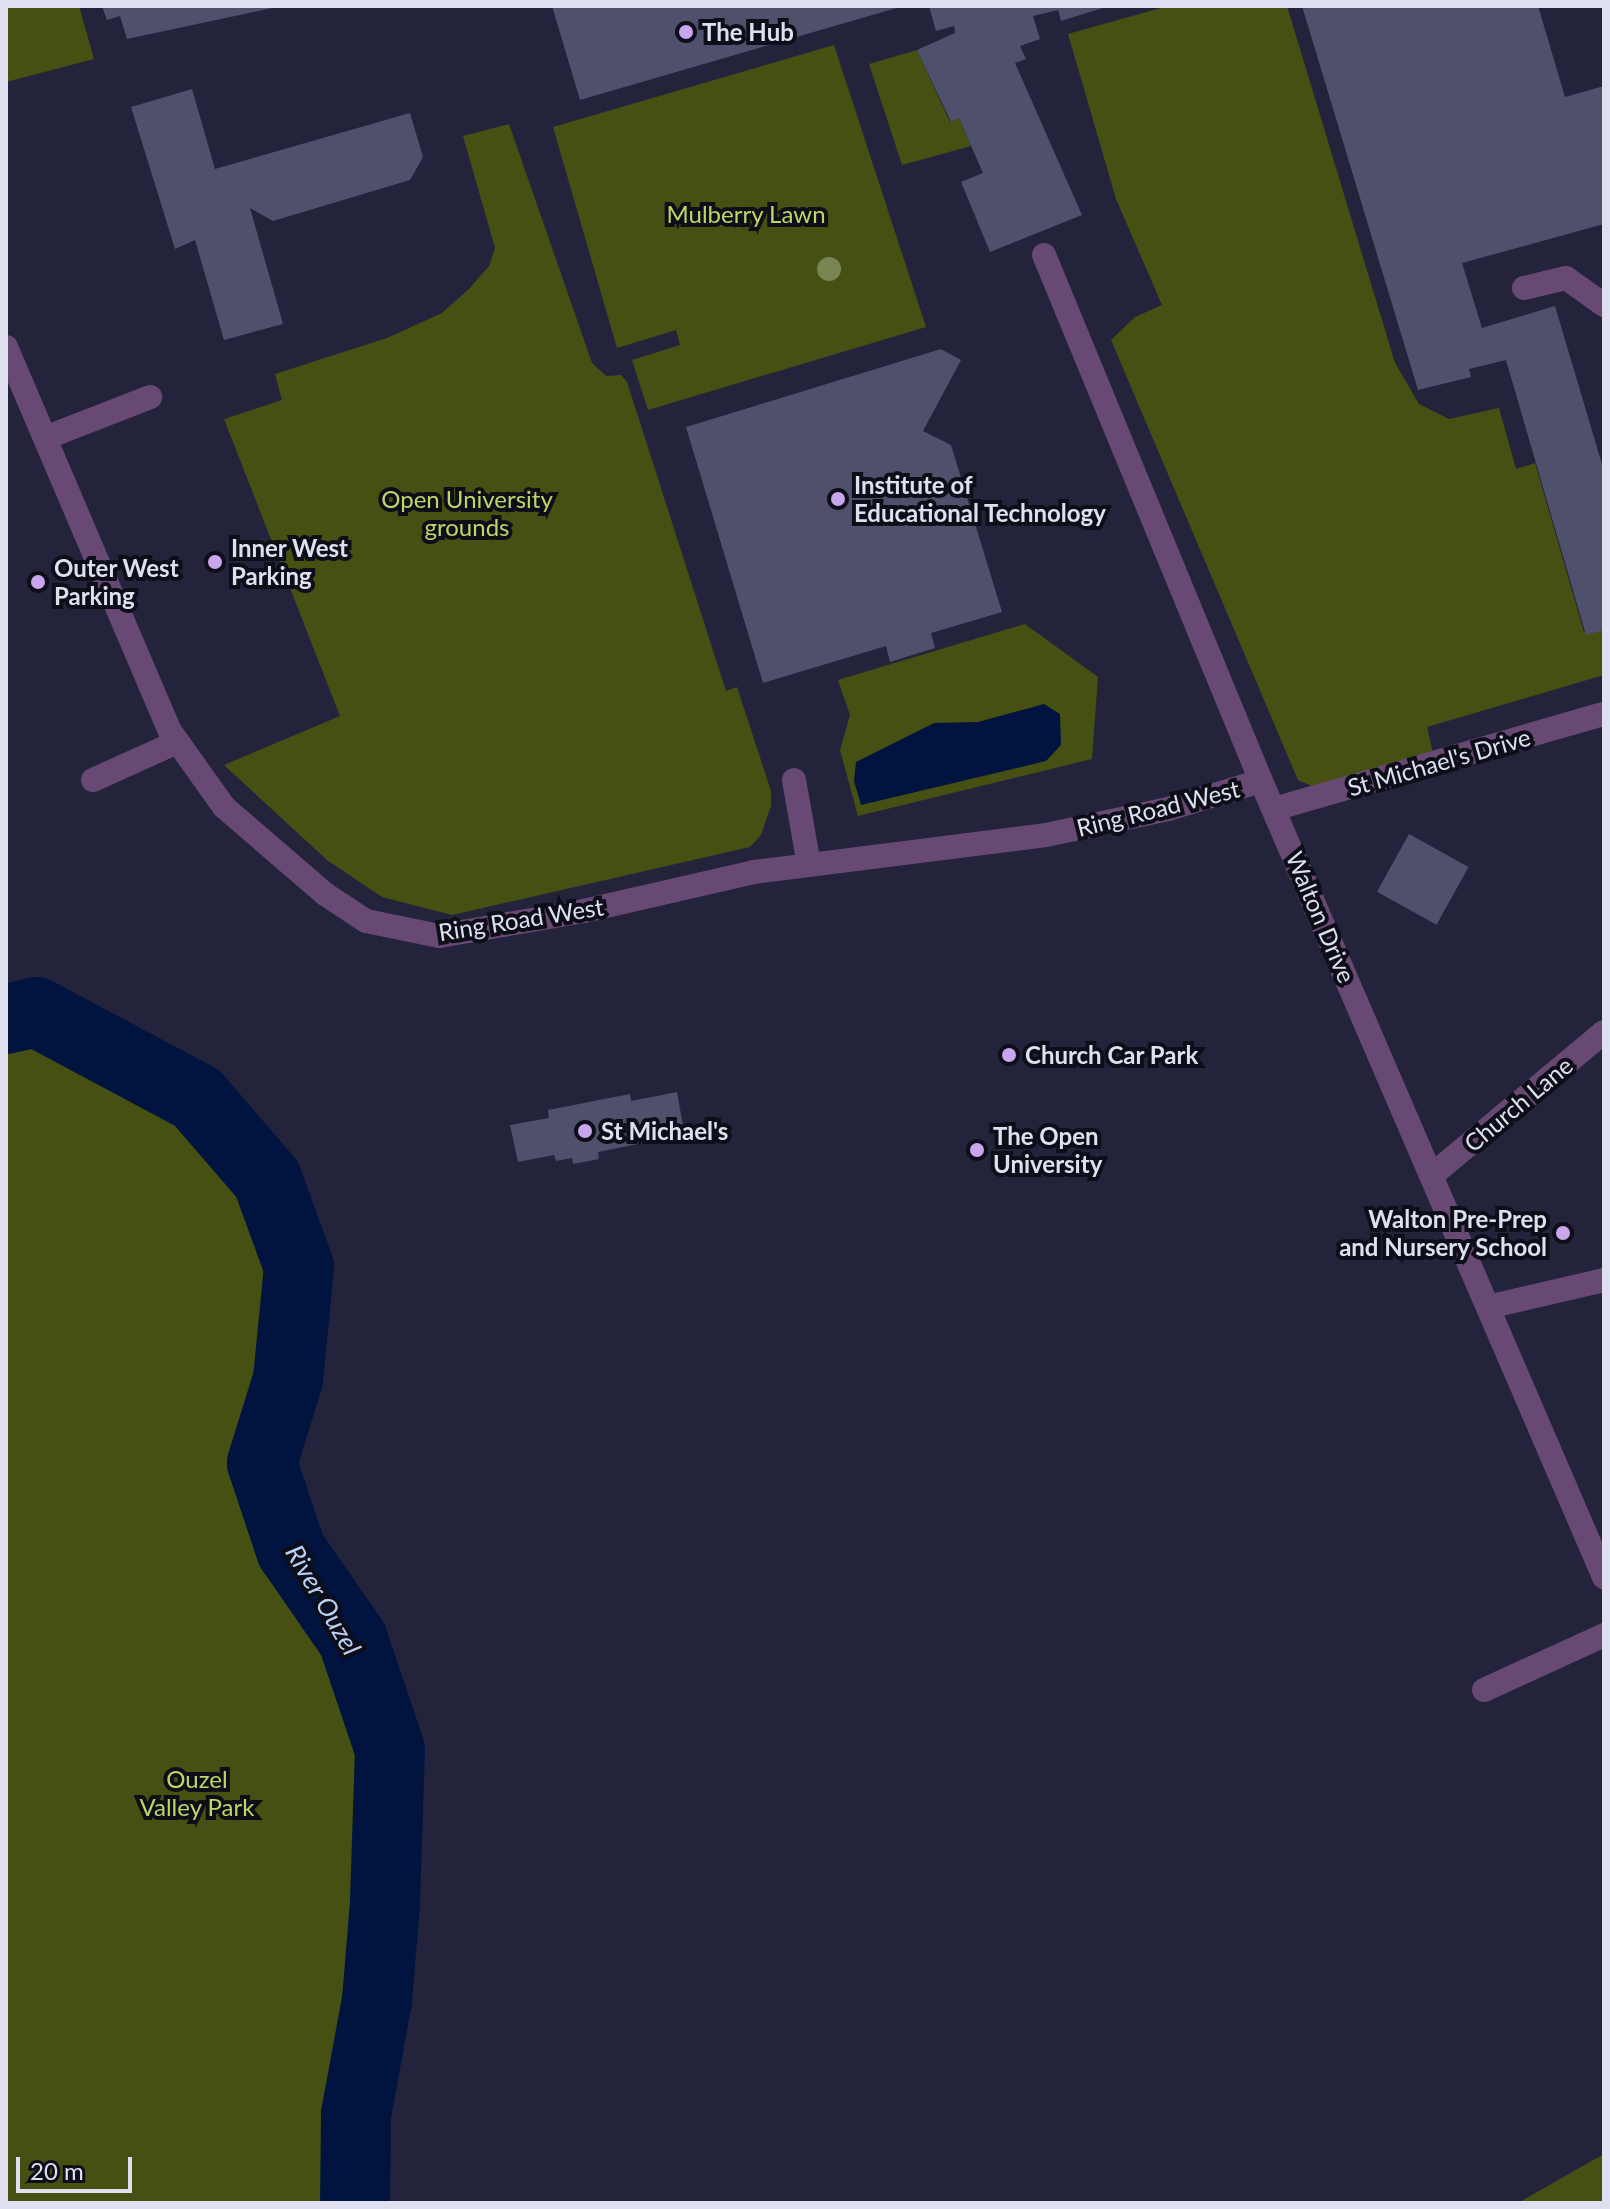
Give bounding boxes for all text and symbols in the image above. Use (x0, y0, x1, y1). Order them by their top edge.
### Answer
place label: The Hub (702, 18, 794, 46)
marker: The Hub (677, 23, 695, 41)
park label: Mulberry Lawn (666, 200, 826, 228)
place label: Institute of Educational Technology (854, 471, 1107, 527)
park label: Open University grounds (381, 485, 553, 541)
marker: Institute of Educational Technology (829, 490, 847, 508)
place label: Inner West Parking (231, 534, 349, 590)
marker: Inner West Parking (206, 553, 224, 571)
place label: Outer West Parking (54, 554, 179, 610)
marker: Outer West Parking (29, 573, 47, 591)
street label: St Michael's Drive (1344, 722, 1534, 802)
street label: Ring Road West (1073, 774, 1243, 842)
street label: Walton Drive (1280, 847, 1362, 987)
street label: Ring Road West (436, 892, 606, 946)
place label: Church Car Park (1025, 1041, 1199, 1069)
marker: Church Car Park (1000, 1046, 1018, 1064)
street label: Church Lane (1458, 1050, 1578, 1158)
place label: St Michael's (601, 1117, 728, 1145)
marker: St Michael's (576, 1122, 594, 1140)
place label: The Open University (993, 1122, 1102, 1178)
marker: The Open University (968, 1141, 986, 1159)
place label: Walton Pre-Prep and Nursery School (1339, 1205, 1547, 1261)
marker: Walton Pre-Prep and Nursery School (1554, 1224, 1572, 1242)
water label: River Ouzel (279, 1539, 367, 1661)
park label: Ouzel Valley Park (139, 1765, 255, 1821)
scale bar (20, 2141, 136, 2191)
text: 20 m (30, 2156, 84, 2185)

